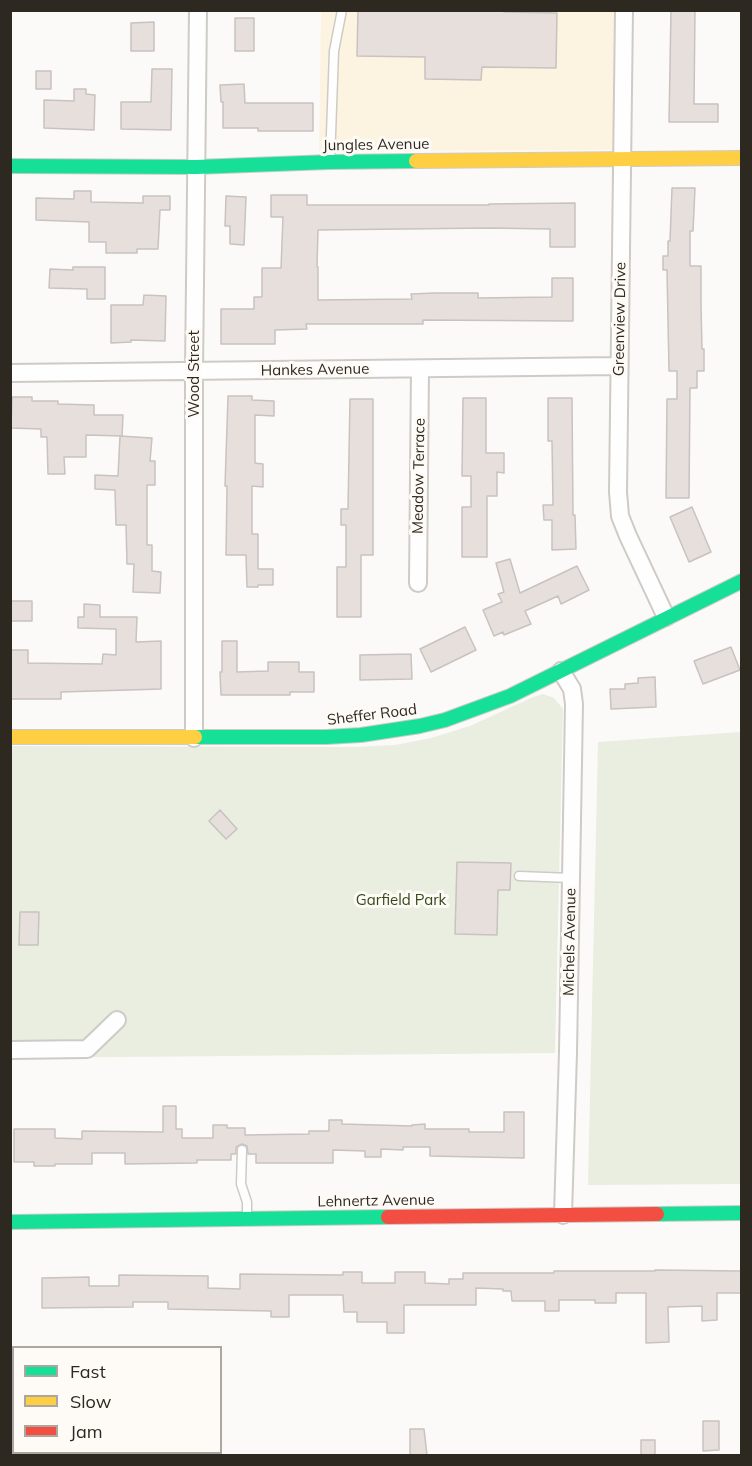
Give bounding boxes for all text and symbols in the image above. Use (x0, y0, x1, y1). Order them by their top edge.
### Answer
street label: Jungles Avenue (322, 135, 430, 155)
street label: Greenview Drive (610, 262, 630, 376)
street label: Wood Street (185, 330, 203, 418)
street label: Hankes Avenue (261, 360, 369, 380)
street label: Meadow Terrace (409, 418, 429, 534)
street label: Sheffer Road (326, 701, 418, 729)
street label: Michels Avenue (560, 888, 580, 996)
park label: Garfield Park (356, 891, 446, 909)
street label: Lehnertz Avenue (317, 1191, 435, 1211)
legend (12, 1346, 222, 1454)
text: Fast (70, 1360, 106, 1383)
text: Slow (70, 1390, 111, 1413)
text: Jam (70, 1420, 103, 1443)

